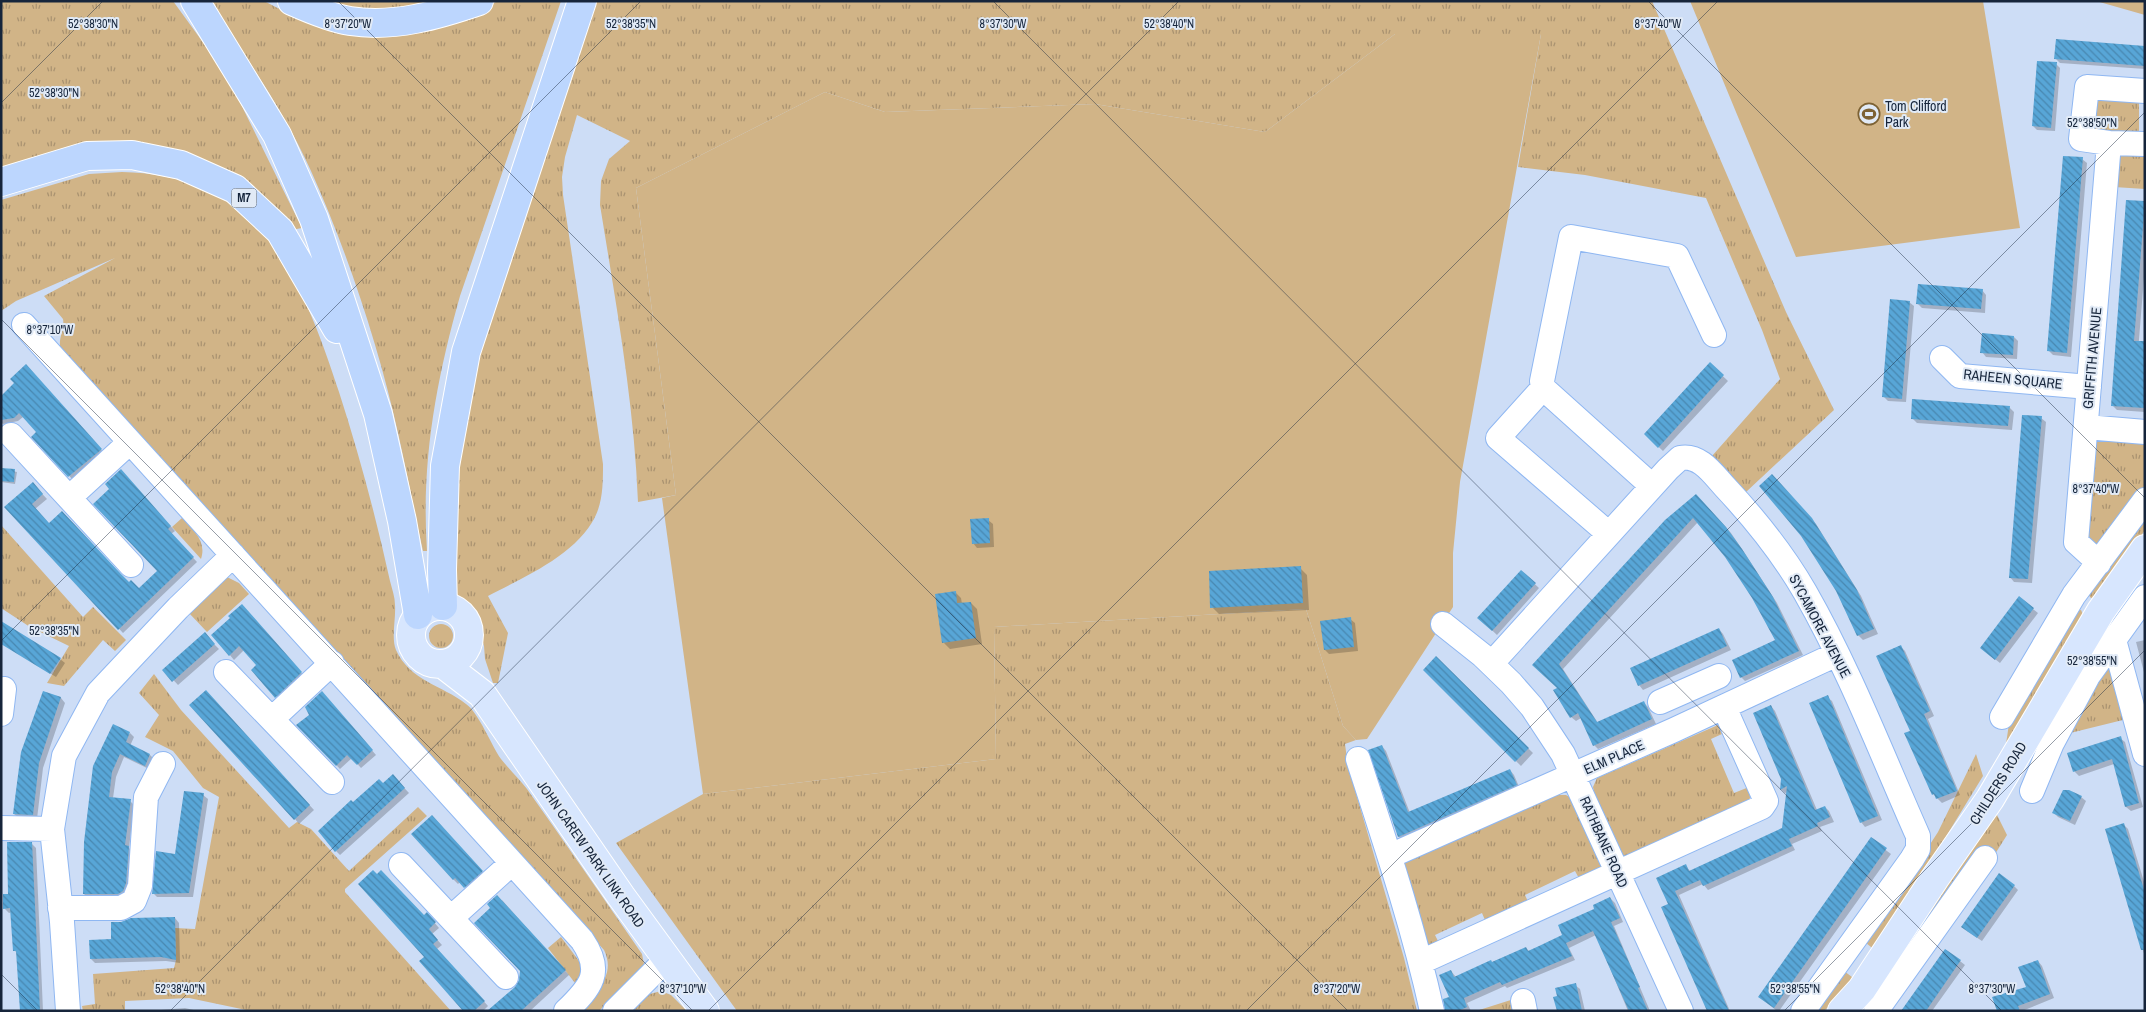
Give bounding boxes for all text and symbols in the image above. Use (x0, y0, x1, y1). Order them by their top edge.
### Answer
text: 52°38'30"N (68, 16, 118, 32)
text: 8°37'20"W (325, 16, 372, 32)
text: 52°38'35"N (606, 16, 656, 32)
text: 8°37'30"W (980, 16, 1027, 32)
text: 52°38'40"N (1144, 16, 1194, 32)
text: 8°37'40"W (1635, 16, 1682, 32)
text: 52°38'30"N (29, 85, 79, 101)
place label: Tom Clifford Park (1885, 97, 1947, 131)
sports icon: Tom Clifford Park (1857, 102, 1881, 126)
text: 52°38'50"N (2067, 115, 2117, 131)
road number: M7 (232, 188, 256, 208)
street label: GRIFFITH AVENUE (2079, 306, 2105, 410)
text: 8°37'10"W (27, 322, 74, 338)
street label: RAHEEN SQUARE (1963, 365, 2063, 393)
text: 8°37'40"W (2073, 481, 2120, 497)
street label: SYCAMORE AVENUE (1785, 571, 1855, 681)
text: 52°38'35"N (29, 623, 79, 639)
text: 52°38'55"N (2067, 653, 2117, 669)
street label: ELM PLACE (1581, 736, 1647, 778)
street label: CHILDERS ROAD (1965, 738, 2031, 828)
street label: JOHN CAREW PARK LINK ROAD (533, 777, 649, 931)
street label: RATHBANE ROAD (1576, 794, 1632, 890)
text: 52°38'40"N (155, 981, 205, 997)
text: 8°37'10"W (660, 981, 707, 997)
text: 8°37'20"W (1314, 981, 1361, 997)
text: 52°38'55"N (1770, 981, 1820, 997)
text: 8°37'30"W (1969, 981, 2016, 997)

